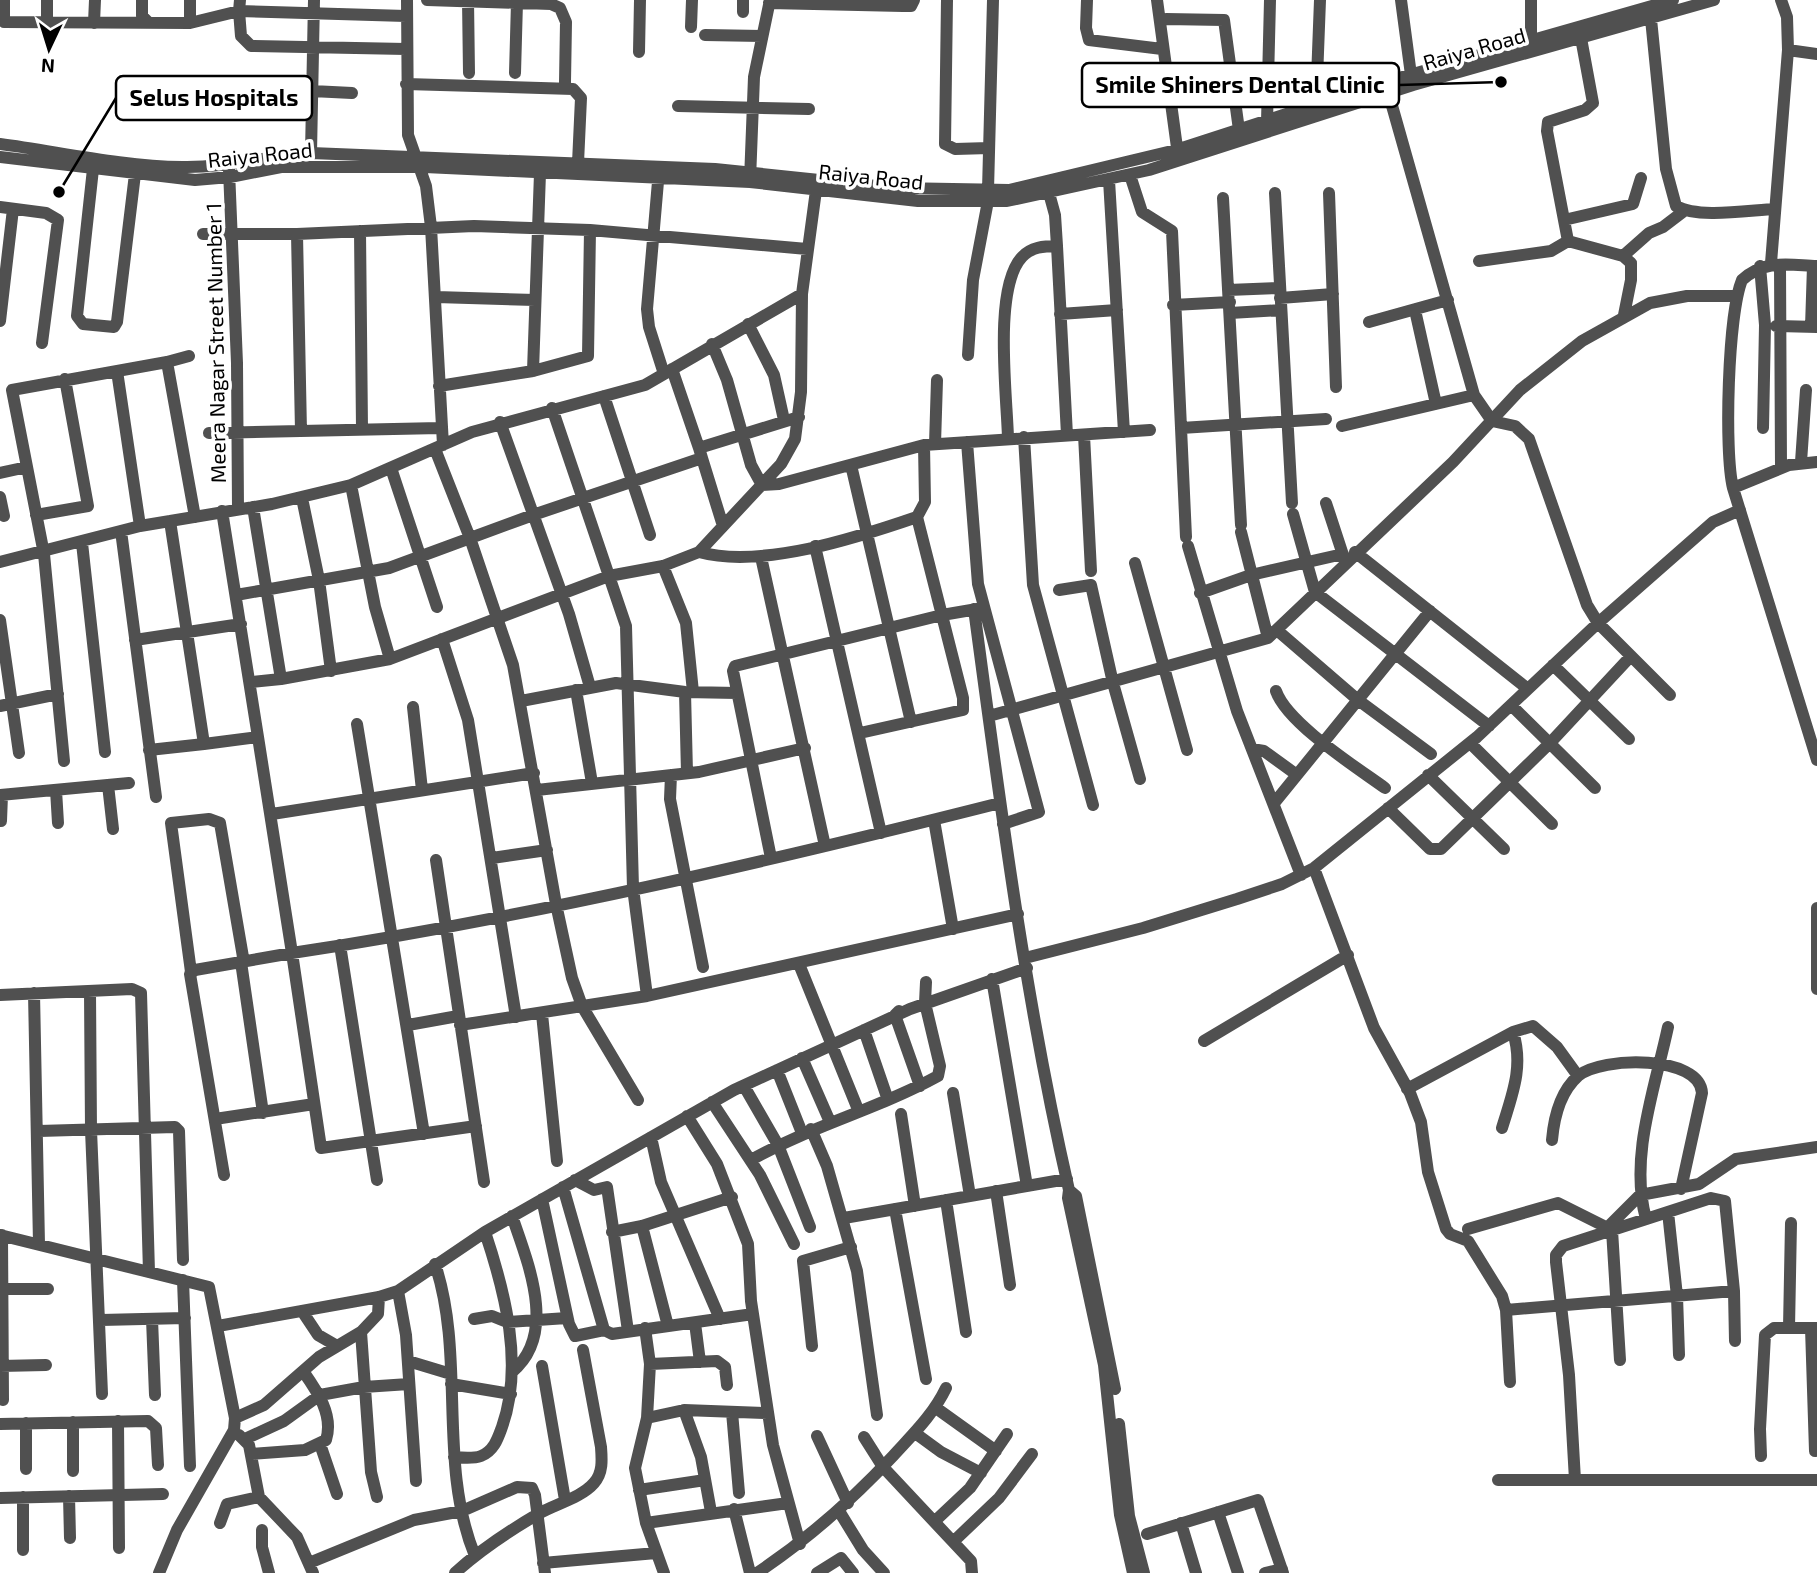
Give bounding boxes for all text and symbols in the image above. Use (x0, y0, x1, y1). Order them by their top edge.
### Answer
north arrow (14, 14, 84, 84)
street label: Raiya Road (1420, 21, 1528, 75)
text: N (40, 55, 55, 78)
callout: Smile Shiners Dental Clinic (1082, 63, 1399, 107)
text: Smile Shiners Dental Clinic (1095, 70, 1385, 98)
callout: Selus Hospitals (116, 76, 312, 120)
text: Selus Hospitals (130, 83, 298, 111)
street label: Raiya Road (206, 136, 314, 172)
street label: Raiya Road (817, 158, 925, 194)
street label: Meera Nagar Street Number 1 (200, 203, 230, 483)

